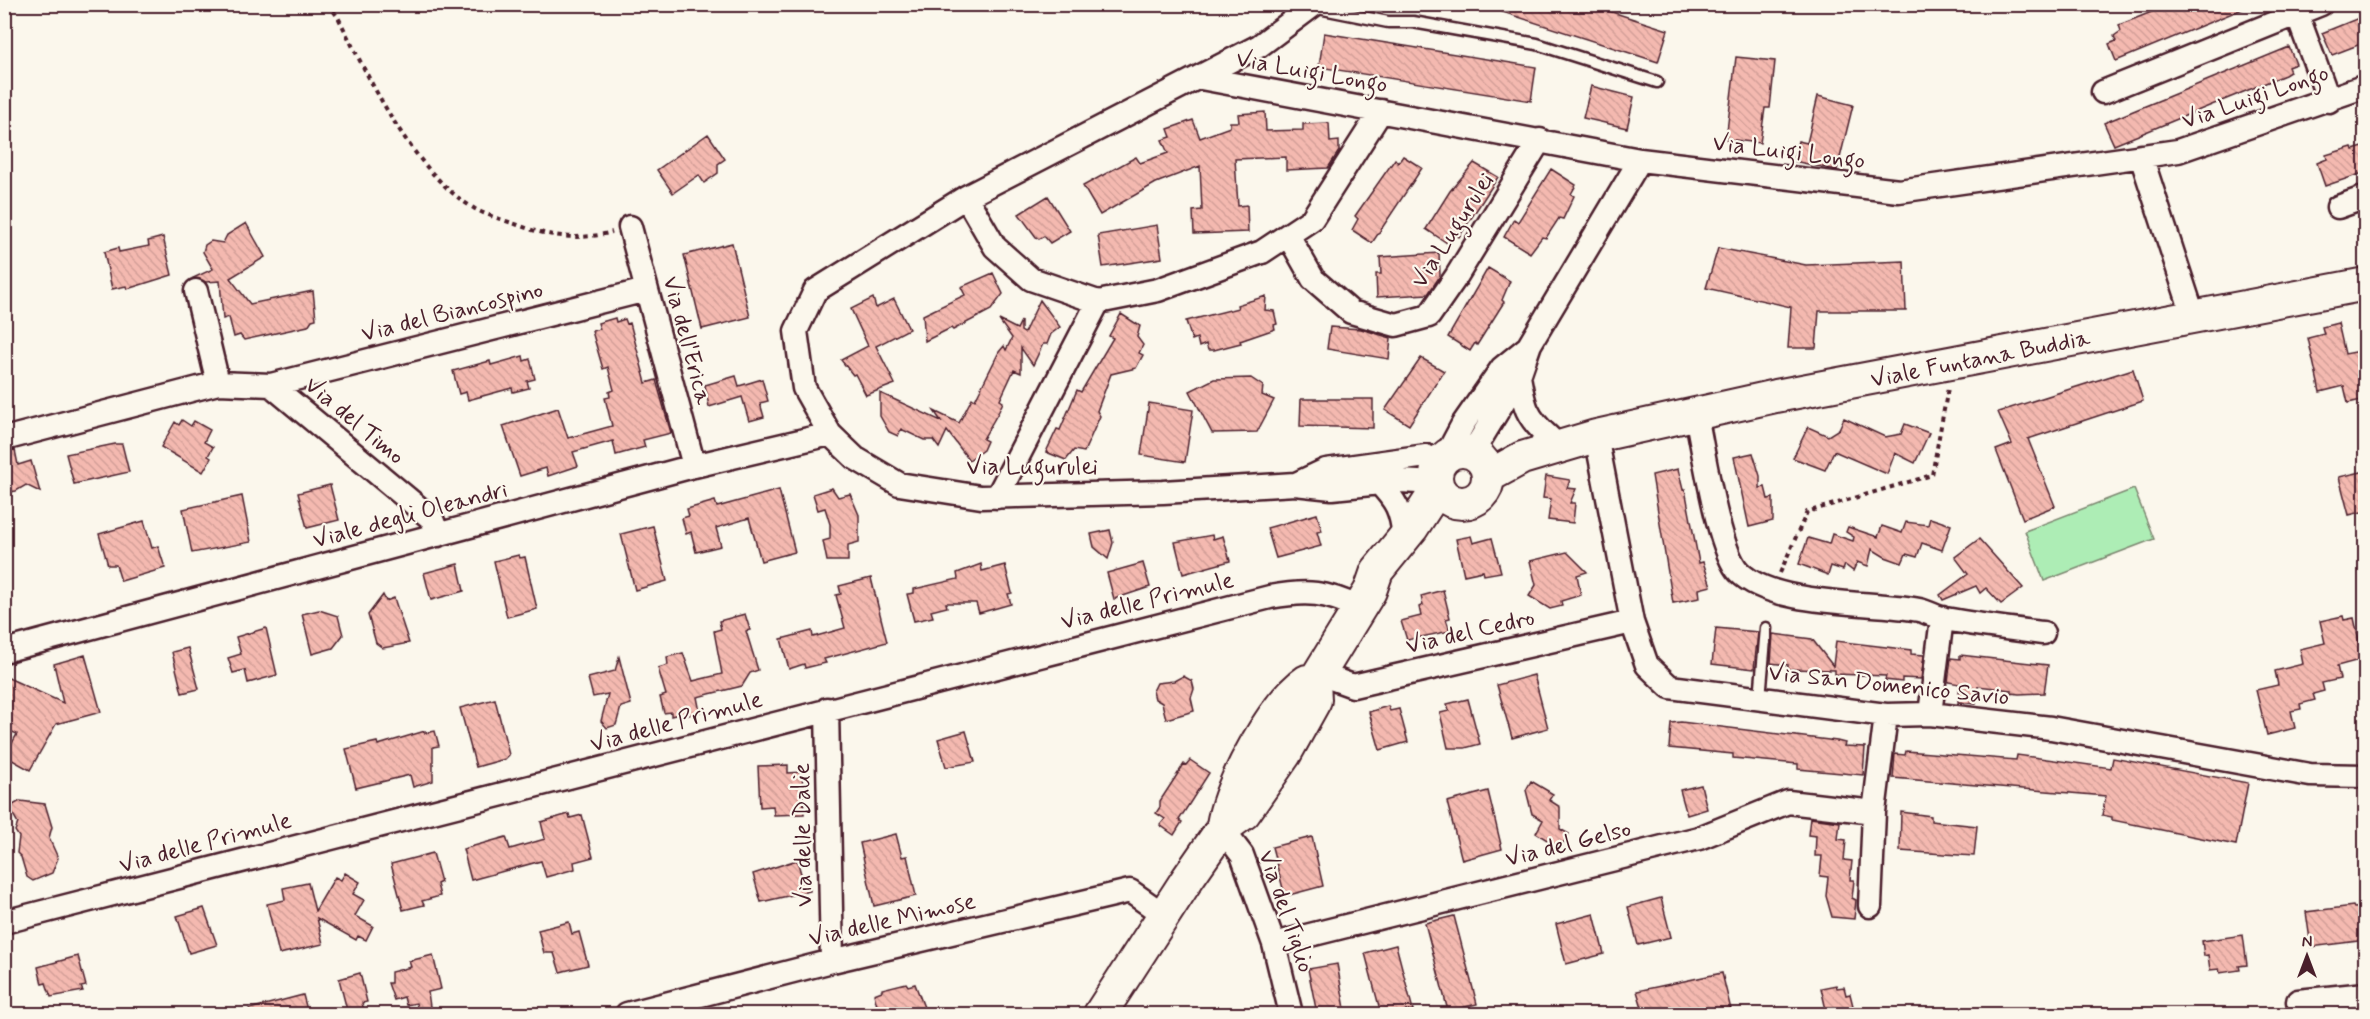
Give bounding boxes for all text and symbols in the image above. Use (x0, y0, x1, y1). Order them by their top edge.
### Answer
street label: Via Luigi Longo (1233, 44, 1390, 104)
street label: Via Luigi Longo (2178, 58, 2334, 140)
street label: Via Luigi Longo (1710, 128, 1867, 180)
street label: Via Lugurulei (1404, 167, 1505, 296)
street label: Via dell'Erica (655, 273, 719, 409)
street label: Via del Biancospino (358, 275, 546, 350)
street label: Viale Funtana Buddia (1868, 323, 2093, 396)
street label: Via del Timo (297, 370, 411, 472)
street label: Via Lugurulei (966, 452, 1098, 486)
street label: Viale degli Oleandri (310, 475, 511, 556)
street label: Via delle Primule (1058, 565, 1237, 638)
street label: Via del Cedro (1403, 603, 1538, 662)
street label: Via San Domenico Savio (1767, 657, 2011, 714)
street label: Via delle Primule (587, 684, 766, 760)
street label: Via delle Dalie (787, 762, 820, 907)
street label: Via delle Primule (116, 805, 295, 881)
street label: Via del Gelso (1502, 814, 1635, 875)
street label: Via del Tiglio (1250, 846, 1321, 977)
street label: Via delle Mimose (806, 886, 979, 955)
north arrow (2277, 926, 2337, 986)
text: N (2302, 932, 2312, 953)

